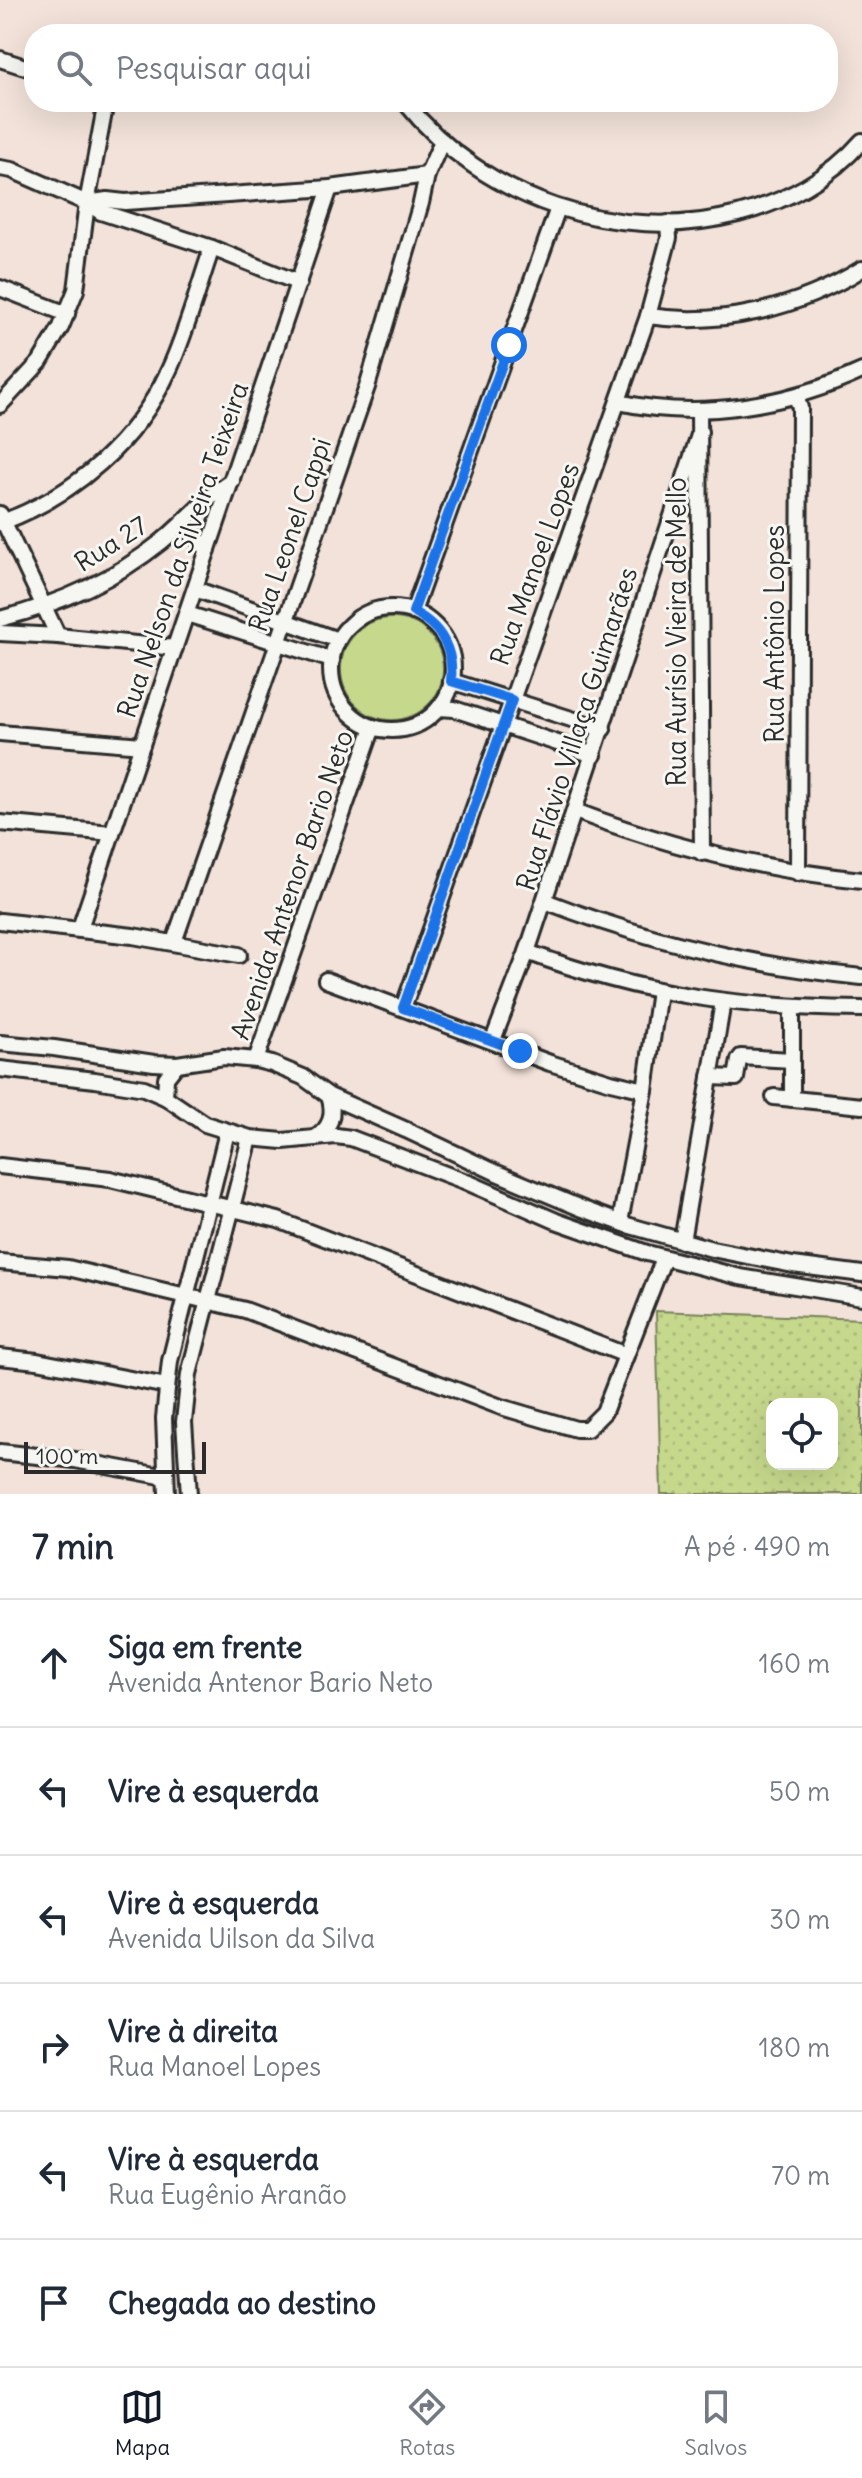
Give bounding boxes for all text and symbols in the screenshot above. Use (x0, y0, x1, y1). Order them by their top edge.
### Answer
search box (24, 24, 838, 112)
icon: search (52, 46, 96, 90)
text: Pesquisar aqui (116, 49, 312, 87)
route start (491, 327, 527, 363)
street label: Rua Nelson da Silveira Teixeira (110, 378, 256, 722)
street label: Rua Leonel Cappi (241, 434, 338, 636)
street label: Rua Manoel Lopes (483, 458, 586, 670)
street label: Rua Aurísio Vieira de Mello (660, 477, 693, 787)
street label: Rua 27 (68, 508, 153, 579)
street label: Rua Antônio Lopes (758, 525, 791, 743)
street label: Rua Flávio Villaça Guimarães (509, 563, 644, 895)
street label: Avenida Antenor Bario Neto (223, 726, 360, 1044)
route end (502, 1033, 538, 1069)
map controls (766, 1398, 838, 1470)
button: locate (766, 1398, 838, 1470)
scale bar (24, 1438, 206, 1474)
text: 100 m (36, 1442, 98, 1470)
text: 7 min (32, 1525, 114, 1568)
text: A pé · 490 m (684, 1530, 830, 1563)
text: Siga em frente (108, 1628, 302, 1666)
icon: ahead (32, 1641, 76, 1685)
text: 160 m (759, 1647, 830, 1680)
text: Avenida Antenor Bario Neto (108, 1666, 433, 1699)
icon: left (32, 1769, 76, 1813)
text: Vire à esquerda (108, 1772, 319, 1810)
text: 50 m (769, 1775, 830, 1808)
text: Vire à esquerda (108, 1884, 319, 1922)
icon: left (32, 1897, 76, 1941)
text: 30 m (769, 1903, 830, 1936)
text: Avenida Uilson da Silva (108, 1922, 375, 1955)
text: Vire à direita (108, 2012, 278, 2050)
icon: right (32, 2025, 76, 2069)
text: 180 m (759, 2031, 830, 2064)
text: Rua Manoel Lopes (108, 2050, 321, 2083)
text: Vire à esquerda (108, 2140, 319, 2178)
icon: left (32, 2153, 76, 2197)
text: 70 m (771, 2159, 830, 2192)
text: Rua Eugênio Aranão (108, 2178, 347, 2211)
icon: arrive (32, 2281, 76, 2325)
text: Chegada ao destino (108, 2284, 376, 2322)
tab: Mapa (115, 2385, 170, 2461)
tab: Rotas (399, 2385, 455, 2461)
tab: Salvos (685, 2385, 747, 2461)

